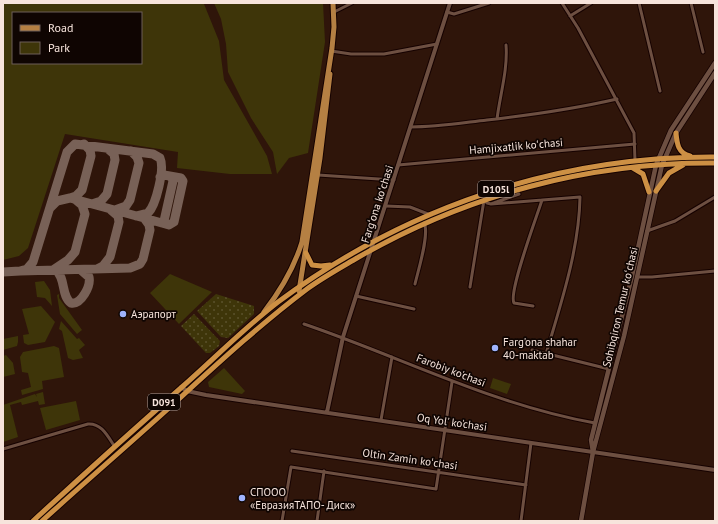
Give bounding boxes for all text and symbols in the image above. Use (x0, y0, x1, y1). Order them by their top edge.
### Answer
legend (12, 12, 142, 64)
text: Road (48, 20, 73, 35)
text: Park (48, 40, 70, 55)
street label: Hamjixatlik koʻchasi (469, 135, 563, 157)
street label: Fargʻona koʻchasi (358, 163, 396, 245)
road number: D105l (478, 181, 514, 197)
street label: Sohibqiron Temur koʻchasi (599, 245, 641, 369)
place label: Аэрапорт (131, 307, 177, 321)
marker: Аэрапорт (118, 309, 128, 319)
place label: Farg'ona shahar 40-maktab (503, 335, 577, 362)
marker: Farg'ona shahar 40-maktab (490, 343, 500, 353)
street label: Farobiy ko'chasi (414, 350, 488, 390)
road number: D091 (148, 394, 180, 410)
street label: Oq Yol' ko'chasi (416, 410, 488, 434)
street label: Oltin Zamin koʻchasi (362, 445, 458, 473)
place label: СПООО «ЕвразияТАПО- Диск» (250, 485, 355, 512)
marker: СПООО «ЕвразияТАПО- Диск» (237, 493, 247, 503)

